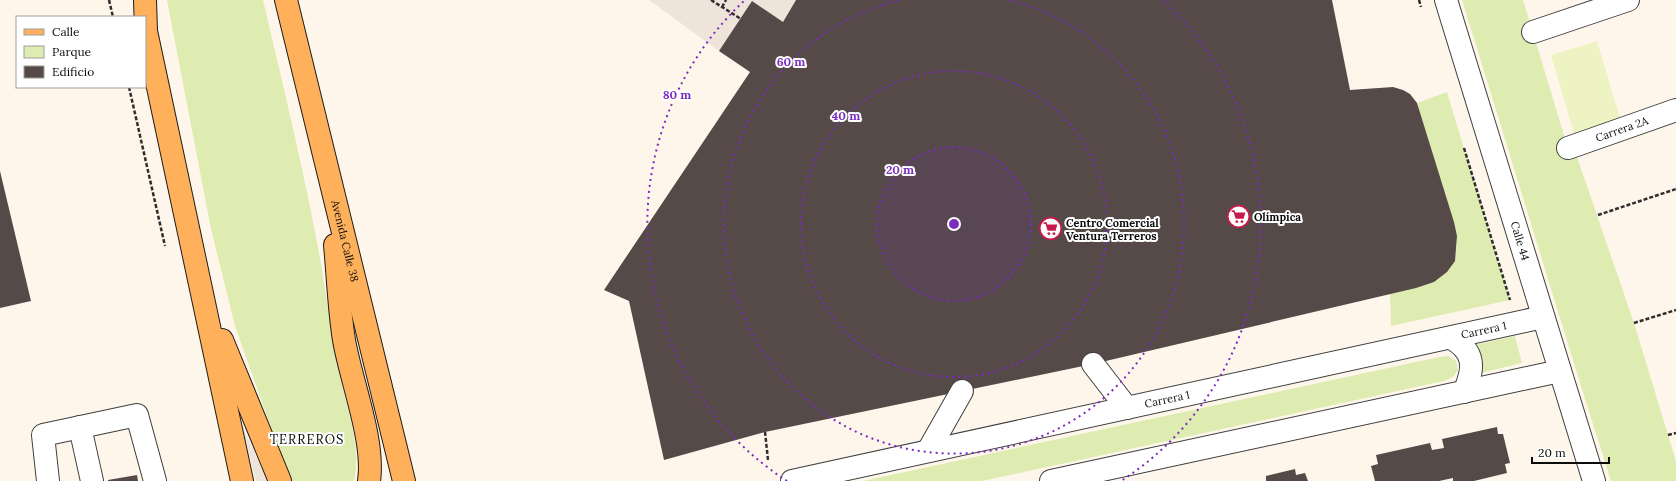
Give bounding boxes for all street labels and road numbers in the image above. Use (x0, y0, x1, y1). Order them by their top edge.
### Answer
street label: Carrera 2A (1594, 113, 1651, 145)
street label: Avenida Calle 38 (328, 198, 362, 283)
street label: Calle 44 (1508, 220, 1533, 262)
street label: Carrera 1 (1460, 318, 1508, 342)
street label: Carrera 1 (1143, 387, 1191, 411)

